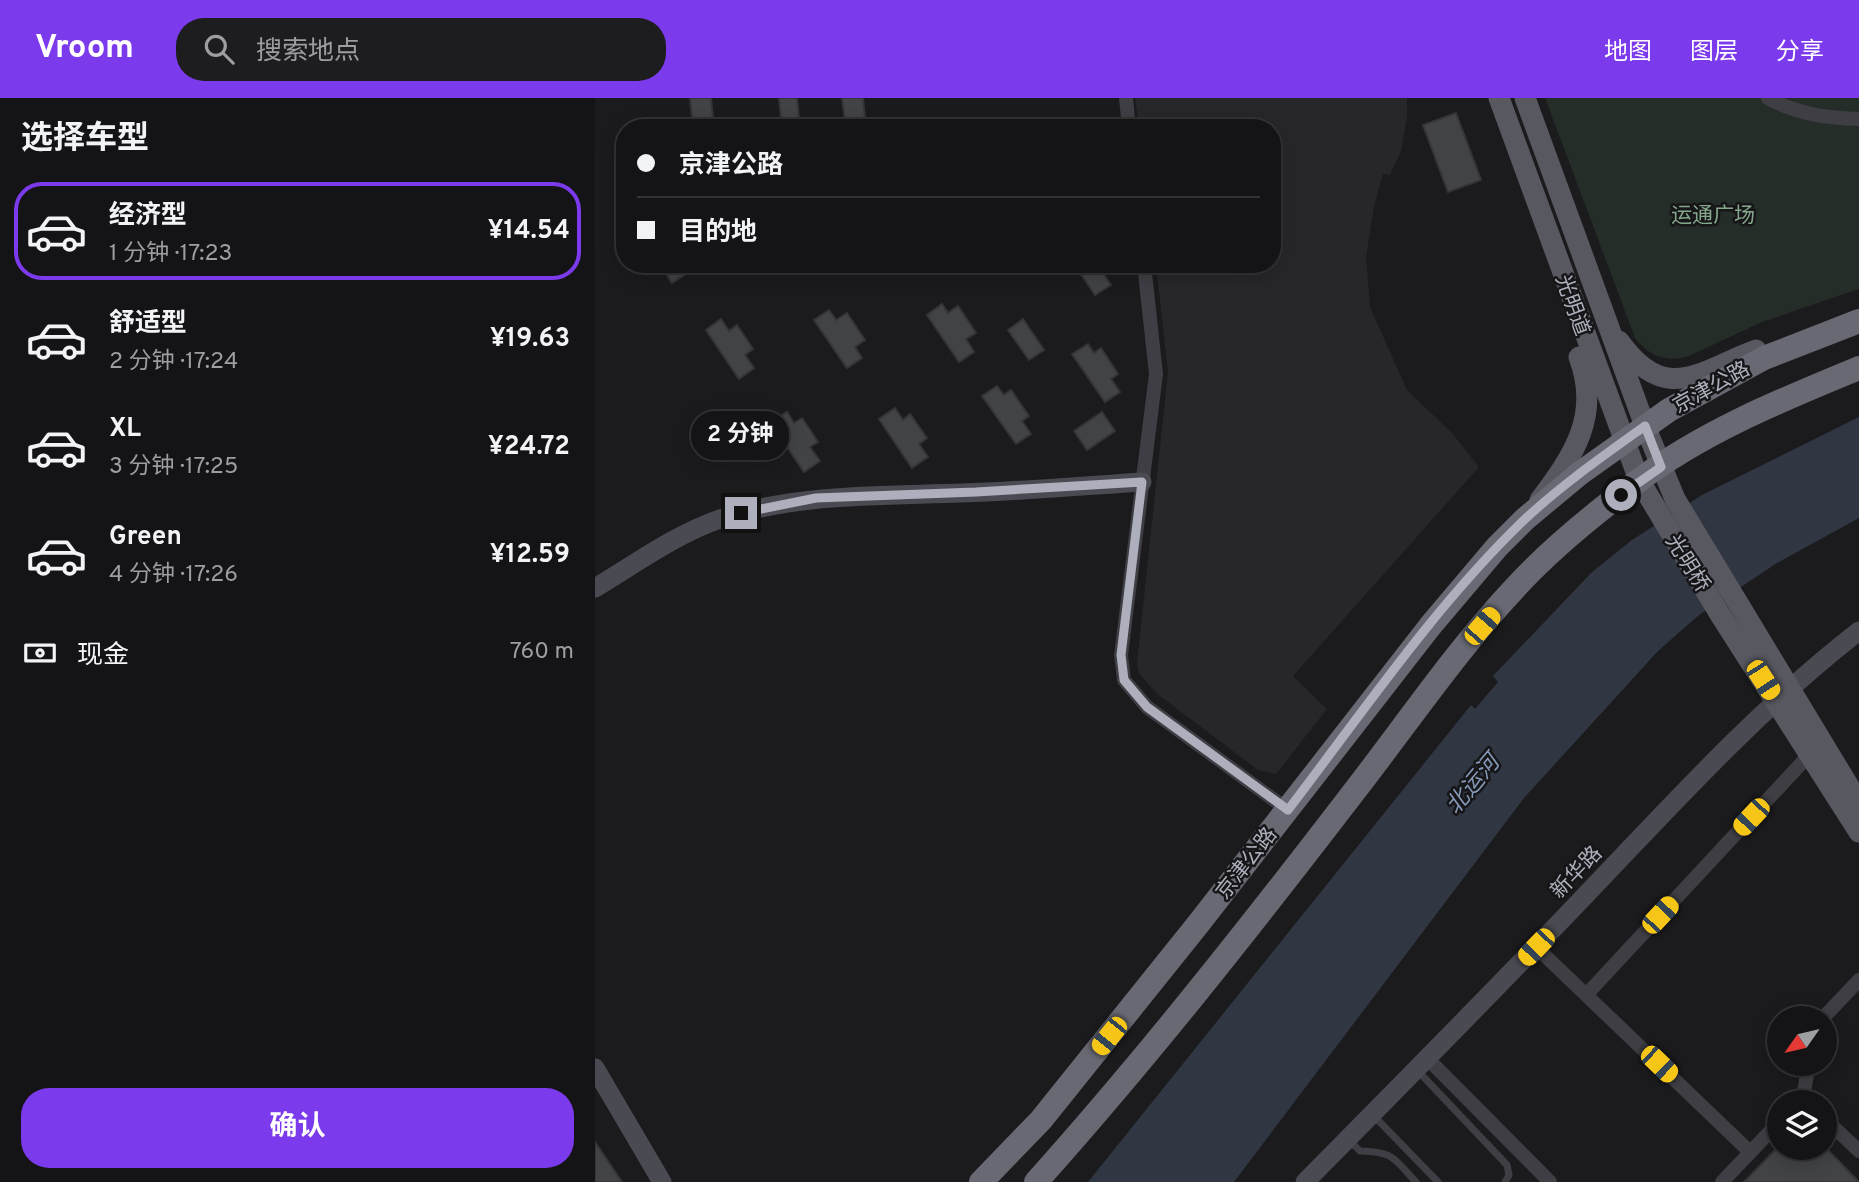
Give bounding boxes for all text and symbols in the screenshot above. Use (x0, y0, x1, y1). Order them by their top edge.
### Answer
search box (176, 18, 666, 81)
text: Vroom (35, 28, 134, 70)
icon: search (200, 30, 238, 68)
text: 搜索地点 (256, 36, 360, 69)
text: 地图 (1604, 38, 1652, 68)
text: 图层 (1690, 38, 1738, 68)
text: 分享 (1776, 38, 1824, 68)
text: 选择车型 (21, 120, 149, 160)
text: 京津公路 (679, 150, 783, 183)
icon: car (25, 200, 88, 263)
text: 经济型 (109, 200, 187, 233)
park label: 运通广场 (1671, 203, 1755, 230)
text: ¥14.54 (488, 215, 570, 248)
text: 目的地 (679, 217, 757, 250)
text: 1 分钟 · 17:23 (109, 240, 232, 269)
street label: 光明道 (1548, 271, 1595, 340)
icon: car (25, 308, 88, 371)
text: 舒适型 (109, 308, 187, 341)
text: ¥19.63 (490, 323, 570, 356)
text: 2 分钟 · 17:24 (109, 348, 238, 377)
street label: 京津公路 (1668, 356, 1755, 420)
callout: 2 分钟 (692, 412, 790, 460)
text: XL (109, 413, 141, 446)
icon: car (25, 416, 88, 479)
text: 2 分钟 (707, 421, 773, 450)
text: ¥24.72 (488, 431, 570, 464)
text: 3 分钟 · 17:25 (109, 453, 238, 482)
route start (1605, 479, 1637, 511)
route end (725, 497, 757, 529)
text: Green (109, 521, 182, 554)
icon: car (25, 524, 88, 587)
street label: 光明桥 (1659, 530, 1715, 598)
text: ¥12.59 (490, 539, 570, 572)
text: 4 分钟 · 17:26 (109, 561, 238, 590)
car (1461, 603, 1504, 649)
icon: cash (21, 634, 59, 672)
text: 760 m (510, 638, 574, 667)
text: 现金 (77, 640, 129, 673)
car (1743, 657, 1784, 703)
water label: 北运河 (1441, 747, 1510, 821)
car (1729, 794, 1774, 840)
street label: 京津公路 (1211, 823, 1284, 905)
street label: 新华路 (1545, 841, 1609, 905)
car (1638, 892, 1683, 938)
car (1514, 925, 1559, 969)
north arrow (1767, 1006, 1837, 1076)
map controls (1767, 1006, 1837, 1160)
car (1088, 1013, 1131, 1059)
car (1637, 1042, 1682, 1086)
button: 确认 (21, 1088, 574, 1168)
button: layers (1767, 1090, 1837, 1160)

